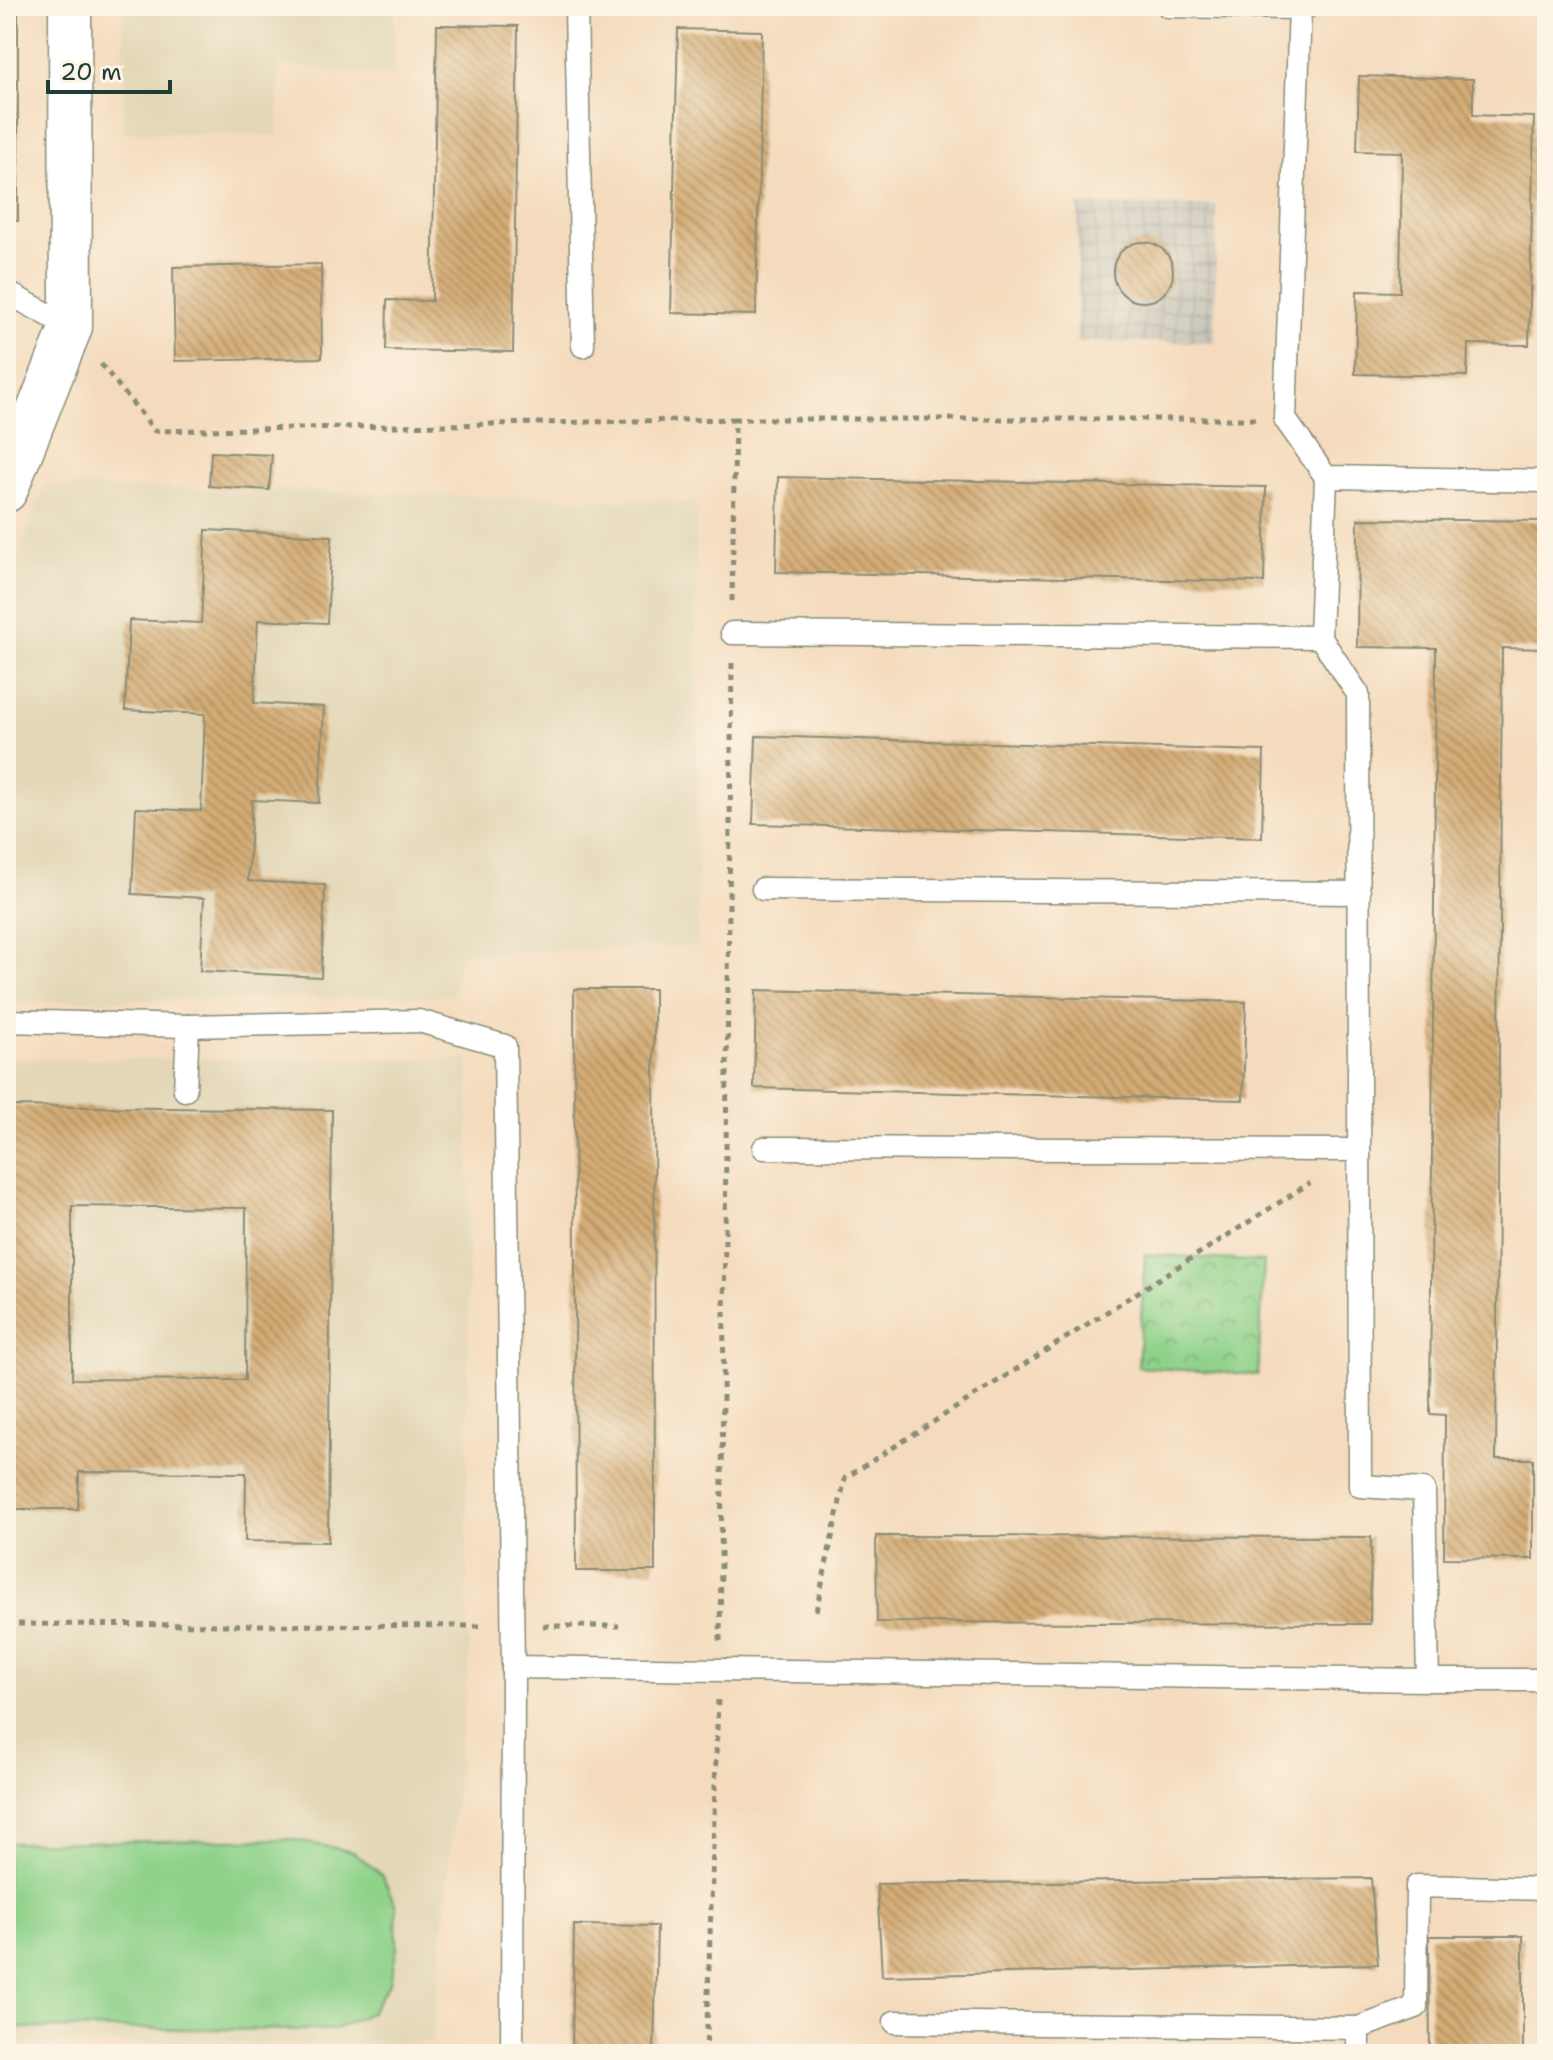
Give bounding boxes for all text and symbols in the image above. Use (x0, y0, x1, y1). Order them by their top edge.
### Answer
scale bar (48, 44, 170, 94)
text: 20 m (60, 56, 122, 88)

